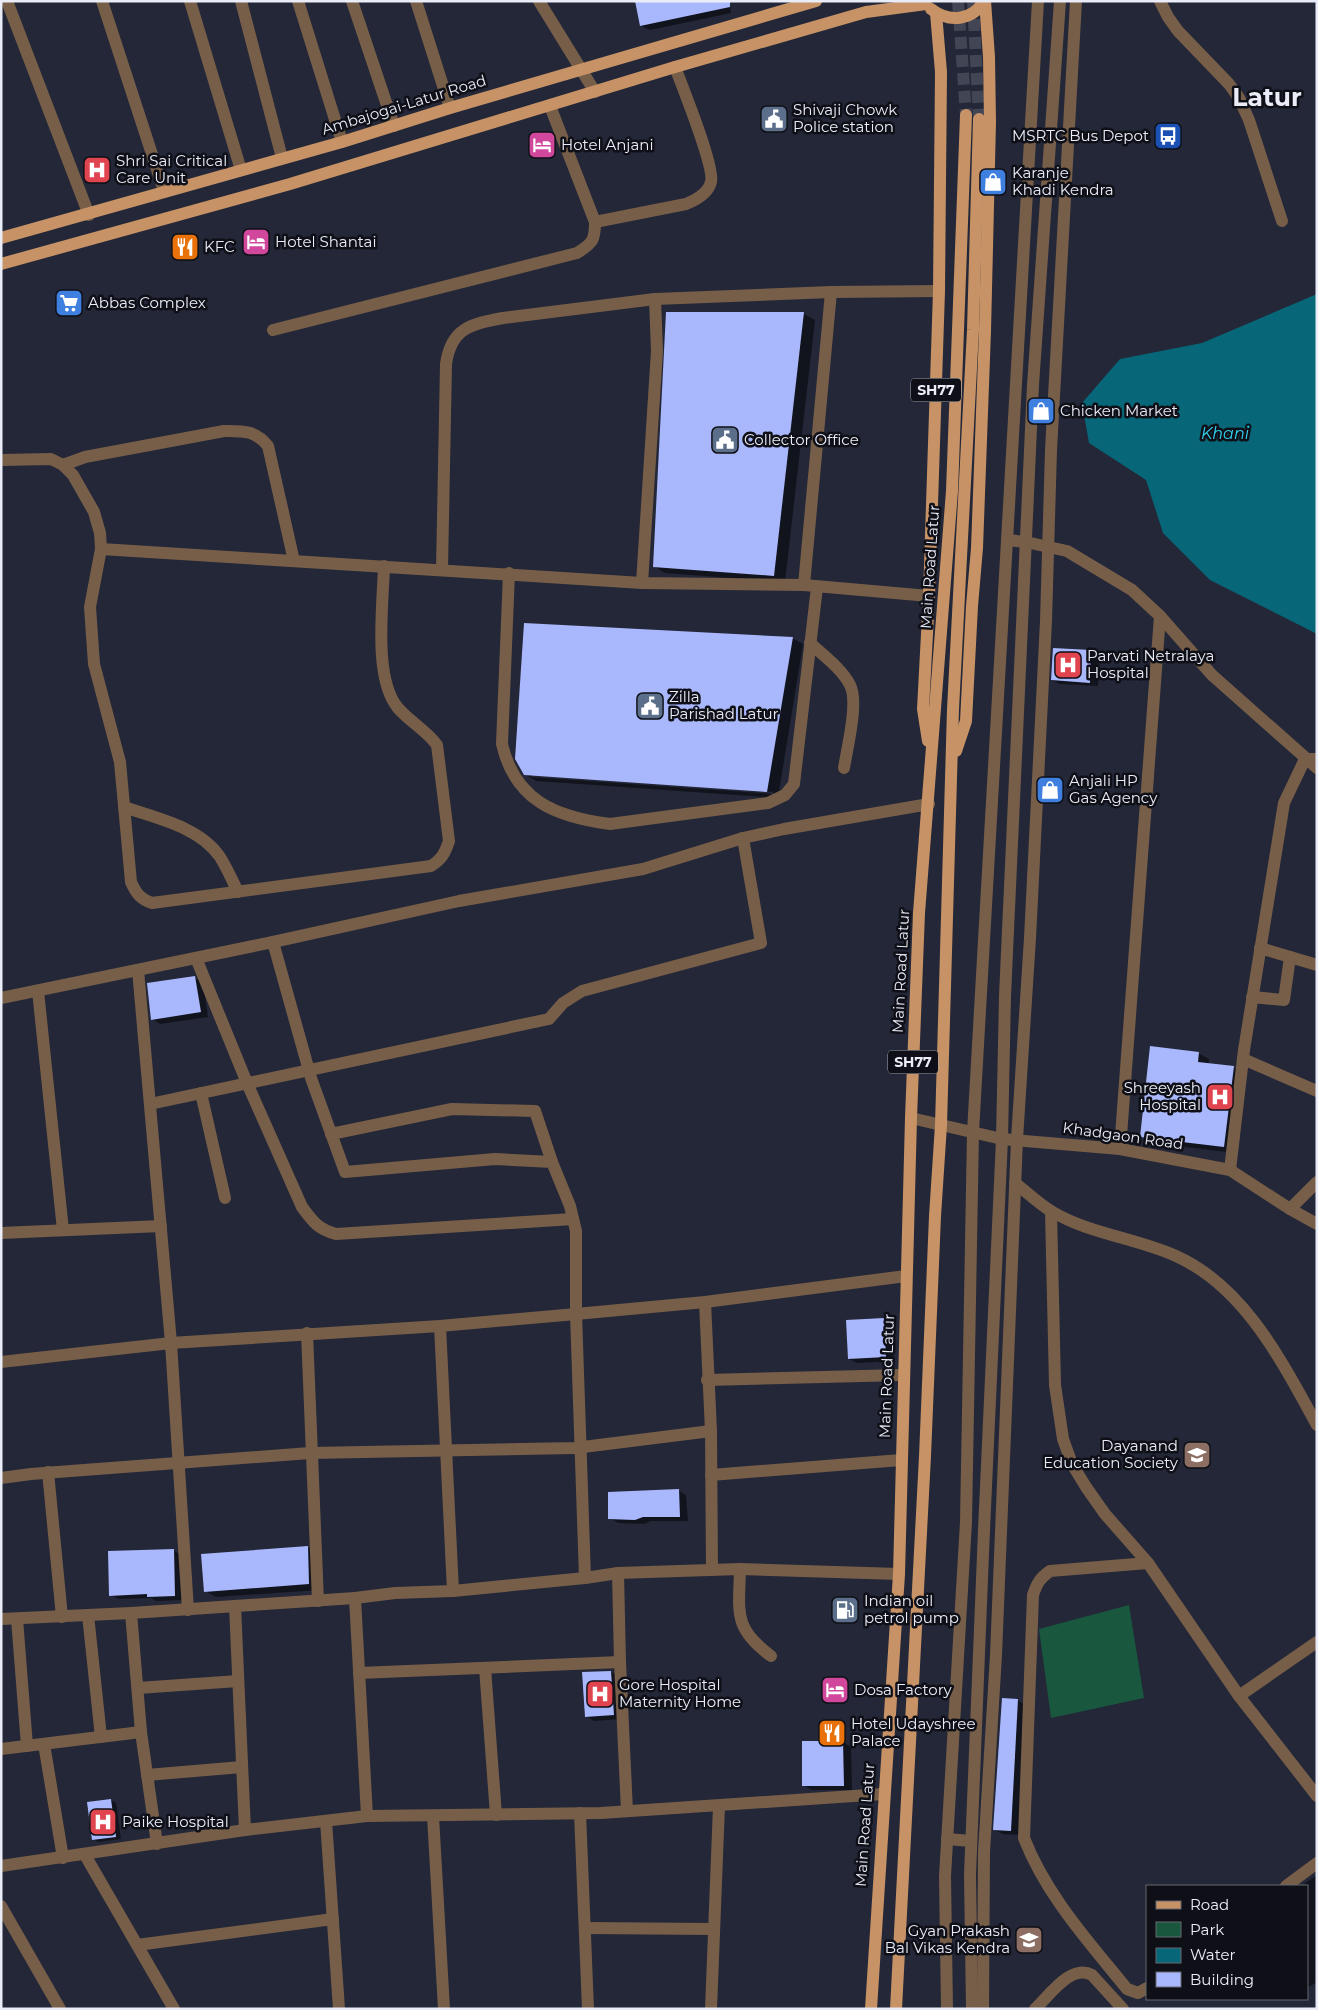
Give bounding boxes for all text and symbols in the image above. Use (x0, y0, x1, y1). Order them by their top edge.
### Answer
street label: Ambajogai-Latur Road (319, 70, 488, 139)
district label: Latur (1232, 82, 1302, 112)
place label: Shivaji Chowk Police station (793, 100, 897, 136)
public building icon: Shivaji Chowk Police station (759, 104, 789, 134)
bus stop icon: MSRTC Bus Depot (1153, 121, 1183, 151)
place label: MSRTC Bus Depot (1012, 126, 1149, 145)
hotel icon: Hotel Anjani (527, 130, 557, 160)
place label: Hotel Anjani (561, 135, 653, 154)
place label: Shri Sai Critical Care Unit (116, 151, 227, 187)
hospital icon: Shri Sai Critical Care Unit (82, 155, 112, 185)
place label: Karanje Khadi Kendra (1012, 163, 1114, 199)
shop icon: Karanje Khadi Kendra (978, 167, 1008, 197)
hotel icon: Hotel Shantai (241, 227, 271, 257)
restaurant icon: KFC (170, 232, 200, 262)
place label: Hotel Shantai (275, 232, 376, 251)
place label: KFC (204, 237, 235, 256)
supermarket icon: Abbas Complex (54, 288, 84, 318)
place label: Abbas Complex (88, 293, 206, 312)
road number: SH77 (911, 378, 961, 402)
shop icon: Chicken Market (1026, 396, 1056, 426)
place label: Chicken Market (1060, 401, 1178, 420)
water label: Khani (1201, 424, 1250, 443)
public building icon: Collector Office (710, 425, 740, 455)
place label: Collector Office (744, 430, 859, 449)
street label: Main Road Latur (916, 504, 943, 630)
place label: Parvati Netralaya Hospital (1087, 646, 1214, 682)
hospital icon: Parvati Netralaya Hospital (1053, 650, 1083, 680)
place label: Zilla Parishad Latur (669, 687, 779, 723)
public building icon: Zilla Parishad Latur (635, 691, 665, 721)
place label: Anjali HP Gas Agency (1069, 771, 1158, 807)
shop icon: Anjali HP Gas Agency (1035, 775, 1065, 805)
street label: Main Road Latur (888, 908, 913, 1034)
road number: SH77 (888, 1050, 938, 1074)
place label: Shreeyash Hospital (1124, 1078, 1201, 1114)
hospital icon: Shreeyash Hospital (1205, 1082, 1235, 1112)
street label: Khadgaon Road (1062, 1118, 1185, 1153)
street label: Main Road Latur (875, 1314, 898, 1438)
place label: Dayanand Education Society (1043, 1436, 1179, 1472)
school or university icon: Dayanand Education Society (1182, 1440, 1212, 1470)
place label: Indian oil petrol pump (864, 1591, 959, 1627)
fuel station icon: Indian oil petrol pump (830, 1595, 860, 1625)
place label: Gore Hospital Maternity Home (619, 1675, 741, 1711)
hotel icon: Dosa Factory (820, 1675, 850, 1705)
hospital icon: Gore Hospital Maternity Home (585, 1679, 615, 1709)
place label: Dosa Factory (854, 1680, 953, 1699)
place label: Hotel Udayshree Palace (851, 1714, 976, 1750)
restaurant icon: Hotel Udayshree Palace (817, 1718, 847, 1748)
street label: Main Road Latur (851, 1762, 878, 1888)
hospital icon: Paike Hospital (88, 1807, 118, 1837)
place label: Paike Hospital (122, 1812, 229, 1831)
legend (1146, 1885, 1308, 2000)
text: Road (1190, 1895, 1229, 1914)
text: Park (1190, 1920, 1224, 1939)
place label: Gyan Prakash Bal Vikas Kendra (885, 1921, 1010, 1957)
school or university icon: Gyan Prakash Bal Vikas Kendra (1014, 1925, 1044, 1955)
text: Water (1190, 1945, 1236, 1964)
text: Building (1190, 1970, 1254, 1989)

